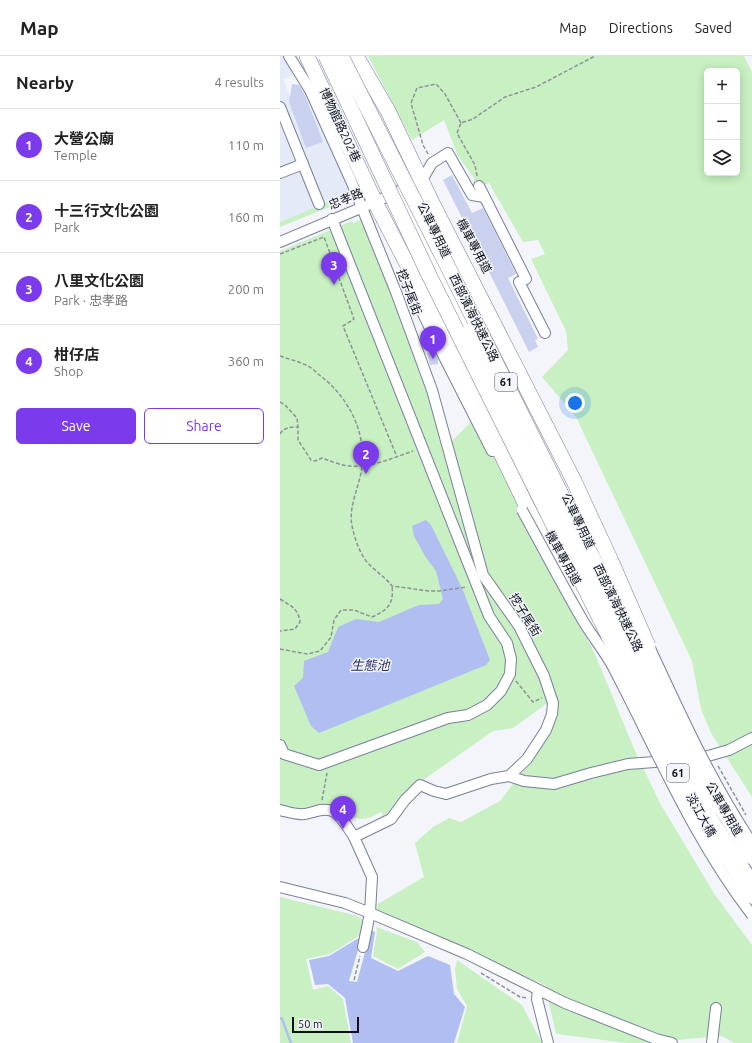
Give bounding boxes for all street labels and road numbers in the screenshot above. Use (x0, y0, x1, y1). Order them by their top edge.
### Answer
street label: 博物館路202巷 (318, 86, 363, 164)
street label: 忠孝路 (327, 186, 365, 211)
street label: 公車專用道 (415, 200, 453, 260)
street label: 機車專用道 (455, 216, 494, 275)
street label: 挖子尾街 (395, 267, 424, 317)
street label: 西部濱海快速公路 (448, 272, 501, 364)
road number: 61 (495, 373, 517, 391)
street label: 公車專用道 (559, 491, 597, 551)
street label: 機車專用道 (543, 528, 584, 587)
street label: 西部濱海快速公路 (592, 562, 645, 654)
street label: 挖子尾街 (507, 591, 544, 639)
road number: 61 (667, 764, 689, 782)
street label: 公車專用道 (704, 780, 745, 838)
street label: 淡江大橋 (684, 791, 719, 839)

